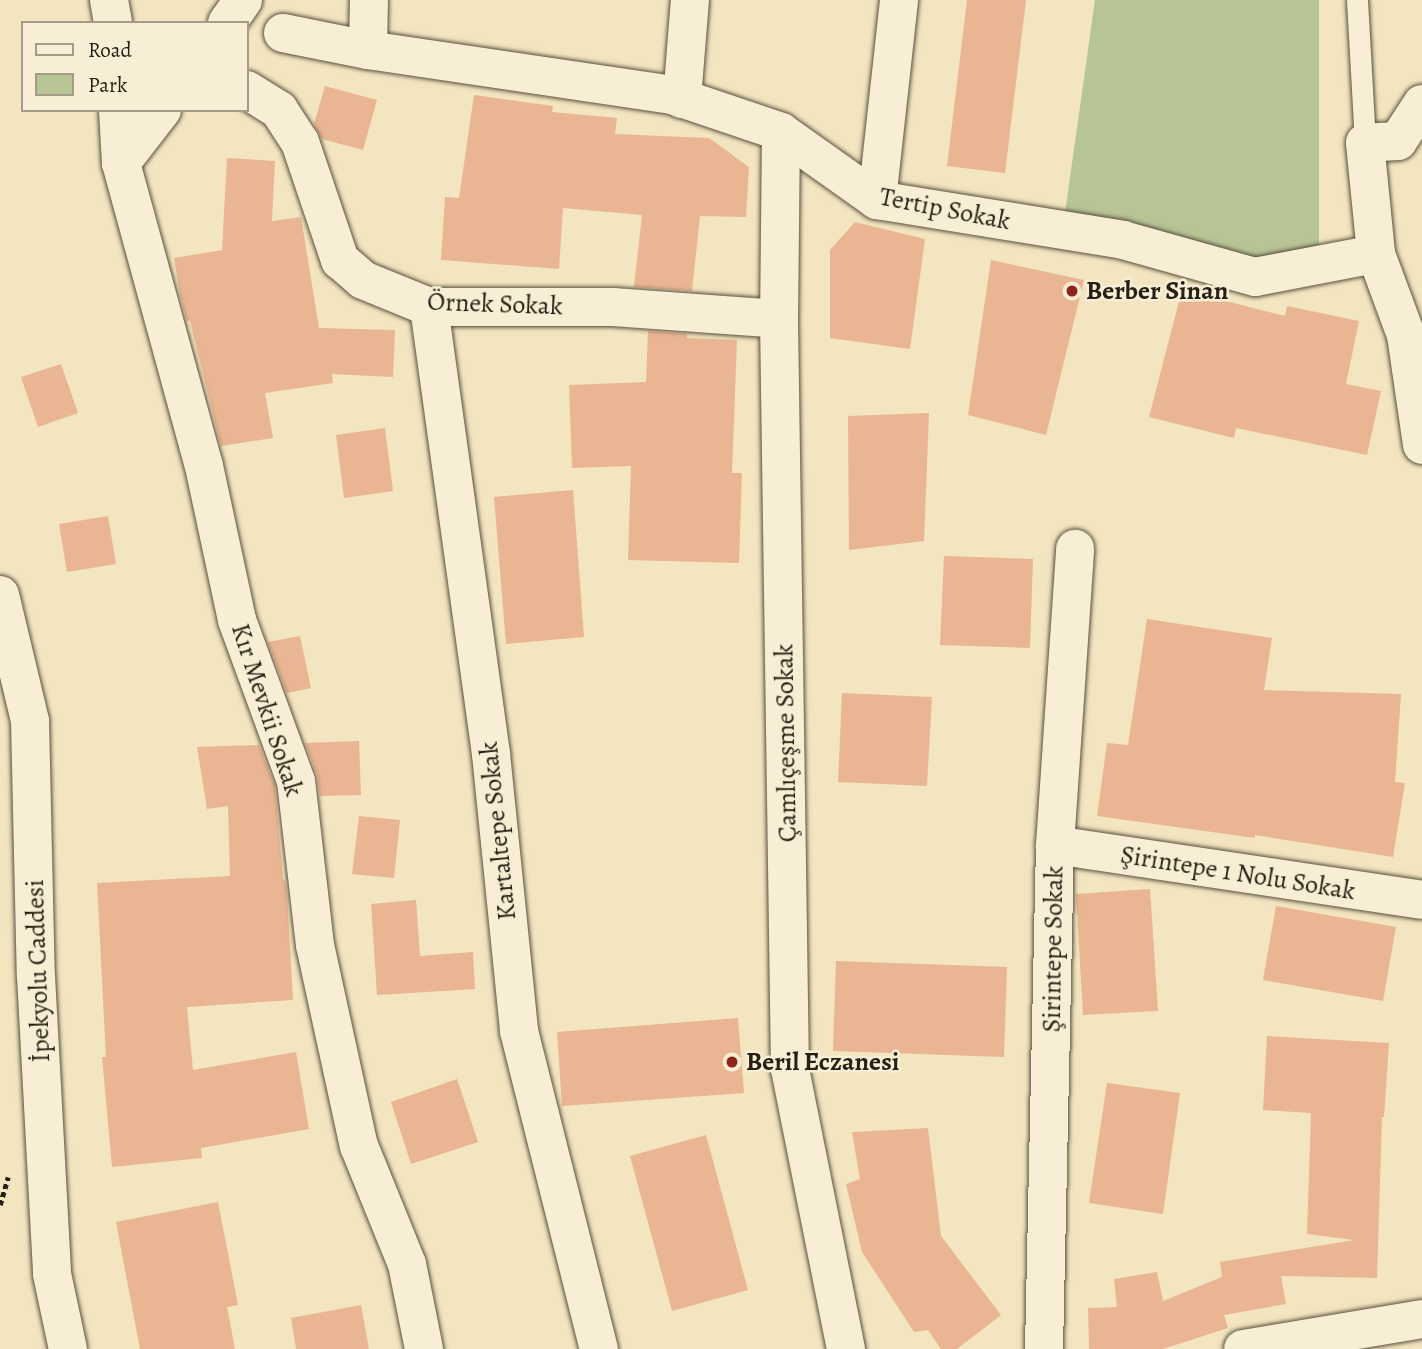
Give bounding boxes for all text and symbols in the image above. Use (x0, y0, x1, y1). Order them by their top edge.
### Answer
legend (21, 21, 248, 112)
text: Road (88, 36, 132, 64)
text: Park (88, 71, 127, 99)
street label: Tertip Sokak (877, 181, 1013, 237)
place label: Berber Sinan (1086, 275, 1228, 307)
marker: Berber Sinan (1064, 283, 1080, 299)
street label: Örnek Sokak (427, 286, 563, 322)
street label: Kır Mevkii Sokak (224, 620, 310, 800)
street label: Çamlıçeşme Sokak (769, 643, 803, 843)
street label: Kartaltepe Sokak (473, 740, 523, 922)
street label: Şirintepe 1 Nolu Sokak (1118, 839, 1358, 907)
street label: Şirintepe Sokak (1036, 865, 1070, 1033)
street label: İpekyolu Caddesi (19, 879, 57, 1063)
place label: Beril Eczanesi (746, 1046, 899, 1078)
marker: Beril Eczanesi (724, 1054, 740, 1070)

